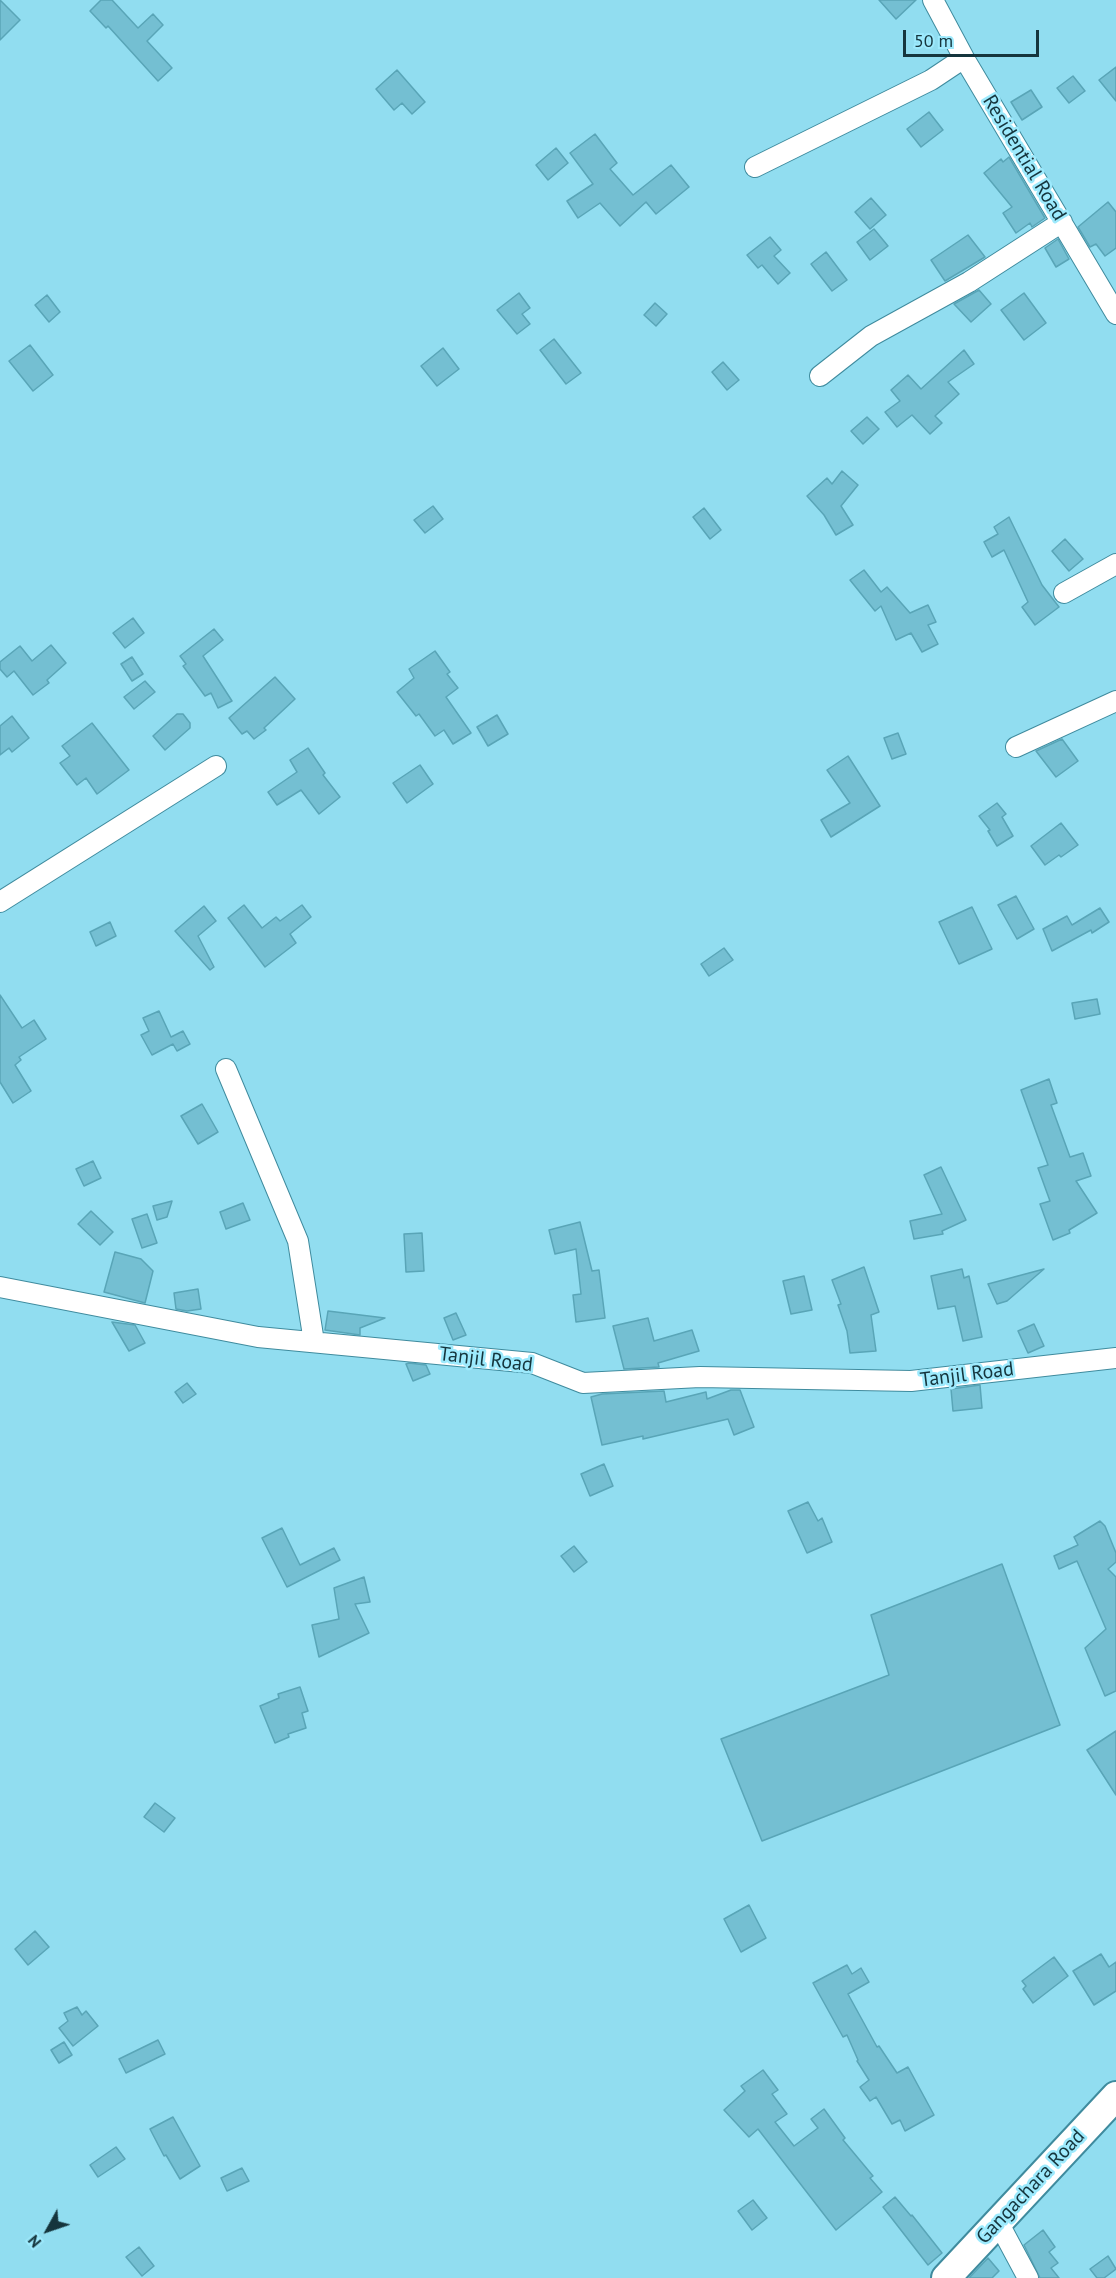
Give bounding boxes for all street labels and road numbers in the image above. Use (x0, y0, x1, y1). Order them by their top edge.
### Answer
street label: Residential Road (977, 91, 1071, 225)
street label: Tanjil Road (438, 1342, 534, 1378)
street label: Tanjil Road (919, 1357, 1015, 1393)
street label: Gangachara Road (972, 2125, 1090, 2249)

